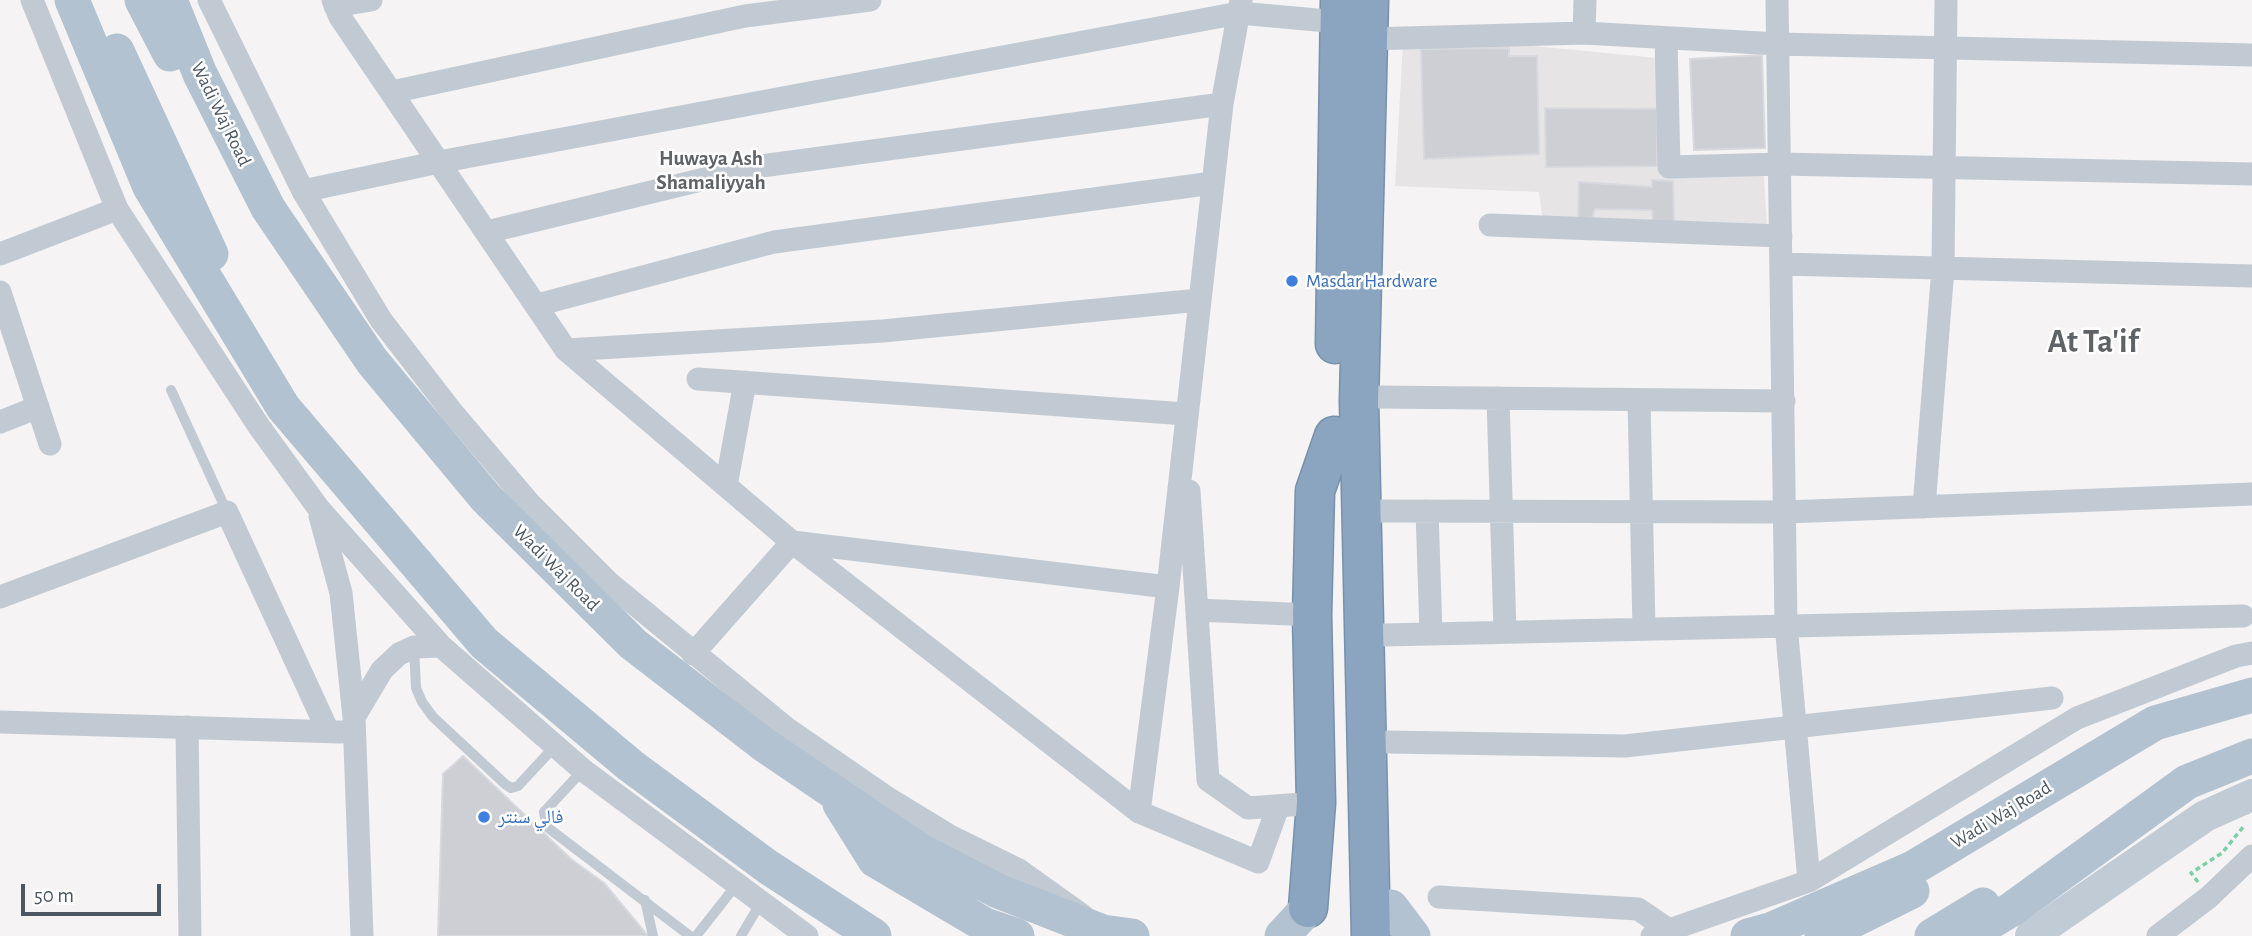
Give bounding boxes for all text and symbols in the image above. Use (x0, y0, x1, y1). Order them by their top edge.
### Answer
street label: Wadi Waj Road (186, 58, 256, 170)
district label: Huwaya Ash Shamaliyyah (656, 146, 766, 196)
place label: Masdar Hardware (1306, 270, 1437, 292)
marker: Masdar Hardware (1284, 273, 1300, 289)
district label: At Ta'if (2048, 322, 2138, 362)
street label: Wadi Waj Road (508, 520, 604, 616)
street label: Wadi Waj Road (1947, 776, 2055, 854)
place label: فالي سنتر (498, 806, 564, 828)
marker: فالي سنتر (476, 809, 492, 825)
scale bar (24, 870, 164, 914)
text: 50 m (34, 885, 74, 906)

